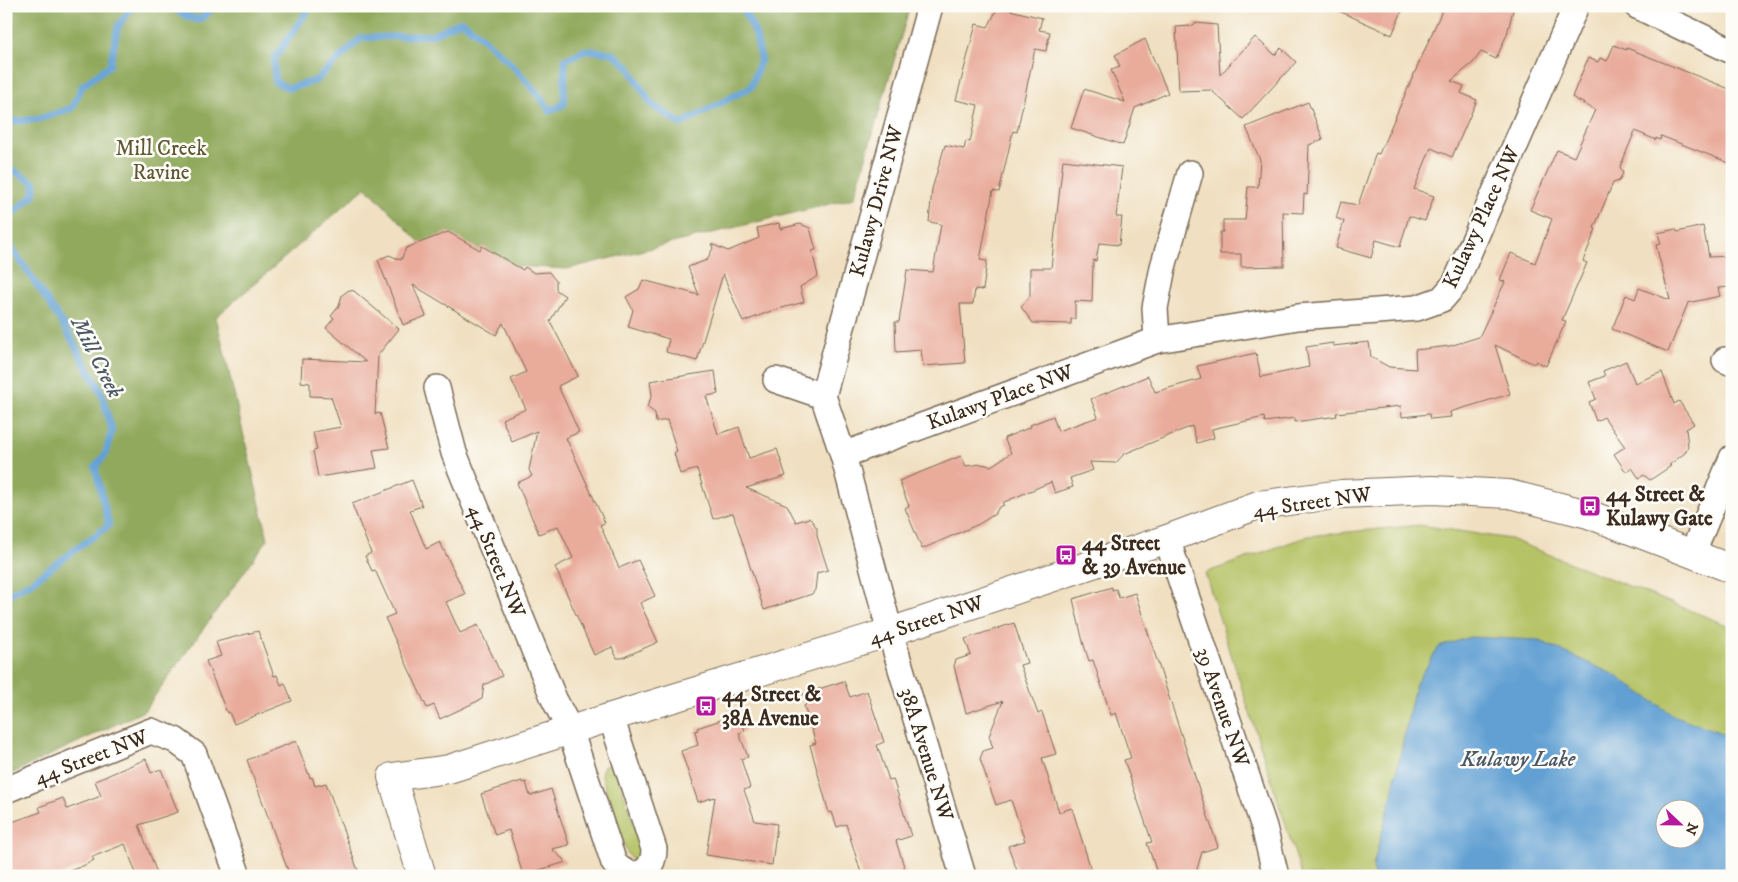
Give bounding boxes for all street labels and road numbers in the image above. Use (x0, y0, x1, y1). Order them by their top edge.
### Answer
street label: Kulawy Drive NW (844, 122, 910, 280)
street label: Kulawy Place NW (1438, 142, 1527, 293)
street label: Kulawy Place NW (924, 359, 1078, 436)
street label: 44 Street NW (1251, 482, 1374, 524)
street label: 44 Street NW (462, 501, 531, 622)
street label: 44 Street NW (866, 590, 988, 652)
street label: 39 Avenue NW (1190, 644, 1255, 771)
street label: 38A Avenue NW (893, 685, 959, 825)
street label: 44 Street NW (31, 724, 152, 791)

